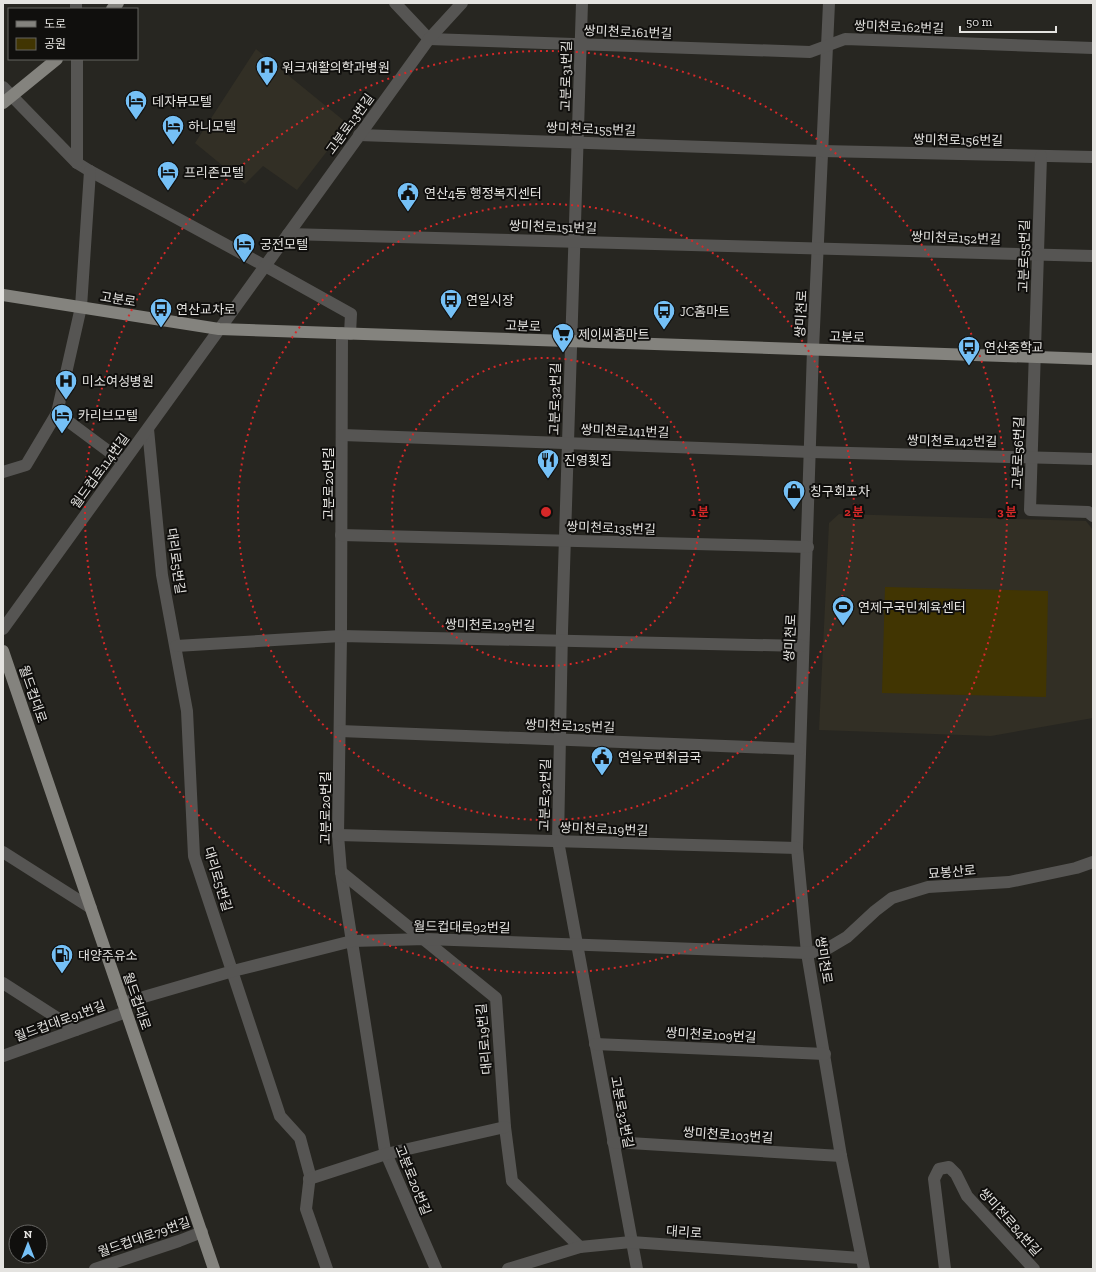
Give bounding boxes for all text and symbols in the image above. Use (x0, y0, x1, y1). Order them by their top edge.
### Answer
legend (8, 8, 138, 60)
scale bar (960, 8, 1056, 34)
text: 50 m (966, 15, 993, 29)
text: 도로 (44, 17, 66, 31)
street label: 쌍미천로162번길 (854, 18, 944, 36)
street label: 쌍미천로161번길 (583, 23, 673, 41)
text: 공원 (44, 37, 66, 51)
street label: 고분로31번길 (558, 40, 574, 112)
hospital icon: 워크재활의학과병원 (254, 54, 280, 87)
place label: 워크재활의학과병원 (282, 60, 390, 75)
hotel icon: 데자뷰모텔 (123, 88, 149, 121)
street label: 고분로13번길 (323, 91, 377, 157)
place label: 데자뷰모텔 (152, 94, 212, 109)
hotel icon: 하니모텔 (160, 113, 186, 146)
place label: 하니모텔 (188, 119, 236, 134)
street label: 쌍미천로155번길 (546, 120, 636, 138)
street label: 쌍미천로156번길 (913, 132, 1003, 148)
hotel icon: 프리존모텔 (155, 159, 181, 192)
place label: 프리존모텔 (184, 165, 244, 180)
public building icon: 연산4동 행정복지센터 (395, 180, 421, 213)
place label: 연산4동 행정복지센터 (424, 186, 542, 201)
street label: 쌍미천로151번길 (509, 218, 597, 236)
street label: 고분로55번길 (1016, 219, 1032, 293)
street label: 쌍미천로152번길 (911, 229, 1001, 247)
hotel icon: 궁전모텔 (231, 231, 257, 264)
place label: 궁전모텔 (260, 237, 308, 252)
bus stop icon: 연일시장 (438, 287, 464, 320)
street label: 고분로 (99, 289, 137, 309)
street label: 쌍미천로 (792, 290, 810, 338)
place label: 연일시장 (466, 293, 514, 308)
bus stop icon: 연산교차로 (148, 296, 174, 329)
bus stop icon: JC홈마트 (651, 298, 677, 331)
place label: 연산교차로 (176, 302, 236, 317)
place label: JC홈마트 (680, 304, 730, 319)
street label: 고분로 (505, 318, 541, 334)
supermarket icon: 제이씨홈마트 (550, 321, 576, 354)
place label: 제이씨홈마트 (578, 327, 650, 342)
street label: 고분로 (829, 329, 865, 345)
bus stop icon: 연산중학교 (956, 334, 982, 367)
place label: 연산중학교 (984, 340, 1044, 355)
street label: 고분로32번길 (547, 362, 563, 436)
hospital icon: 미소여성병원 (53, 368, 79, 401)
place label: 미소여성병원 (82, 374, 154, 389)
hotel icon: 카리브모텔 (49, 402, 75, 435)
place label: 카리브모텔 (78, 408, 138, 423)
street label: 고분로56번길 (1009, 416, 1027, 490)
street label: 쌍미천로141번길 (580, 422, 670, 440)
street label: 월드컵로114번길 (68, 431, 132, 511)
street label: 쌍미천로142번길 (907, 433, 997, 449)
street label: 고분로20번길 (321, 447, 336, 521)
restaurant icon: 진영횟집 (535, 447, 561, 480)
place label: 진영횟집 (564, 453, 612, 468)
shop icon: 칭구회포차 (781, 478, 807, 511)
place label: 칭구회포차 (810, 484, 870, 499)
centre of rings (539, 505, 553, 519)
text: 1 분 (691, 505, 709, 519)
text: 2 분 (844, 505, 864, 519)
text: 3 분 (997, 505, 1017, 519)
street label: 쌍미천로135번길 (566, 519, 656, 537)
street label: 대리로5번길 (164, 527, 188, 595)
sports icon: 연제구국민체육센터 (830, 594, 856, 627)
place label: 연제구국민체육센터 (858, 600, 966, 615)
street label: 쌍미천로 (781, 614, 799, 662)
street label: 쌍미천로129번길 (445, 617, 535, 633)
street label: 월드컵대로 (16, 663, 50, 725)
street label: 쌍미천로125번길 (525, 717, 615, 735)
public building icon: 연일우편취급국 (589, 744, 615, 777)
place label: 연일우편취급국 (618, 750, 702, 765)
street label: 고분로32번길 (537, 758, 553, 832)
street label: 고분로20번길 (318, 771, 333, 845)
street label: 쌍미천로119번길 (559, 820, 649, 838)
street label: 대리로5번길 (201, 845, 235, 913)
street label: 묘봉산로 (928, 862, 977, 882)
street label: 월드컵대로92번길 (413, 919, 511, 935)
street label: 쌍미천로 (813, 935, 835, 985)
fuel station icon: 대양주유소 (49, 942, 75, 975)
place label: 대양주유소 (78, 948, 138, 963)
street label: 월드컵대로 (120, 970, 154, 1032)
street label: 월드컵대로91번길 (12, 998, 108, 1044)
street label: 대리로19번길 (473, 1003, 495, 1075)
street label: 쌍미천로109번길 (665, 1025, 757, 1045)
street label: 고분로32번길 (608, 1075, 636, 1149)
street label: 쌍미천로103번길 (682, 1124, 774, 1146)
street label: 고분로20번길 (392, 1143, 434, 1217)
street label: 쌍미천로84번길 (976, 1185, 1044, 1259)
street label: 월드컵대로79번길 (96, 1214, 192, 1260)
street label: 대리로 (666, 1223, 702, 1241)
north arrow (8, 1224, 48, 1264)
text: N (24, 1228, 33, 1241)

